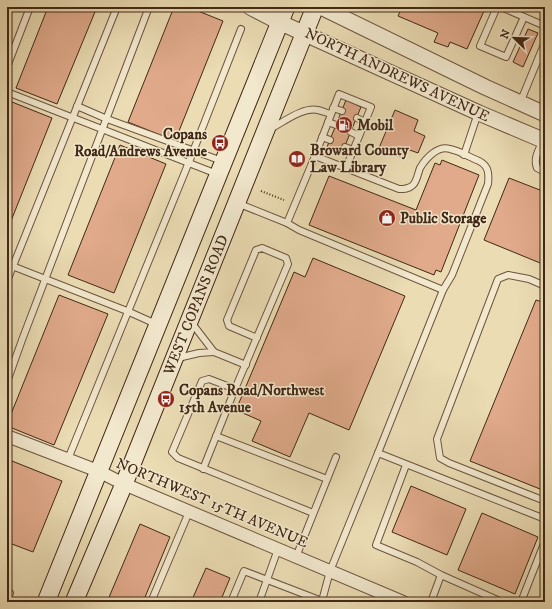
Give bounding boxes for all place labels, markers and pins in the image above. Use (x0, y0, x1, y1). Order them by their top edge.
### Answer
fuel station icon: Mobil (334, 115, 354, 135)
place label: Mobil (357, 116, 394, 135)
place label: Copans Road/Andrews Avenue (74, 125, 208, 161)
bus stop icon: Copans Road/Andrews Avenue (210, 133, 230, 153)
place label: Broward County Law Library (310, 141, 410, 177)
library icon: Broward County Law Library (287, 149, 307, 169)
shop icon: Public Storage (377, 208, 397, 228)
place label: Public Storage (400, 209, 487, 228)
place label: Copans Road/Northwest 15th Avenue (179, 381, 325, 417)
bus stop icon: Copans Road/Northwest 15th Avenue (156, 389, 176, 409)

